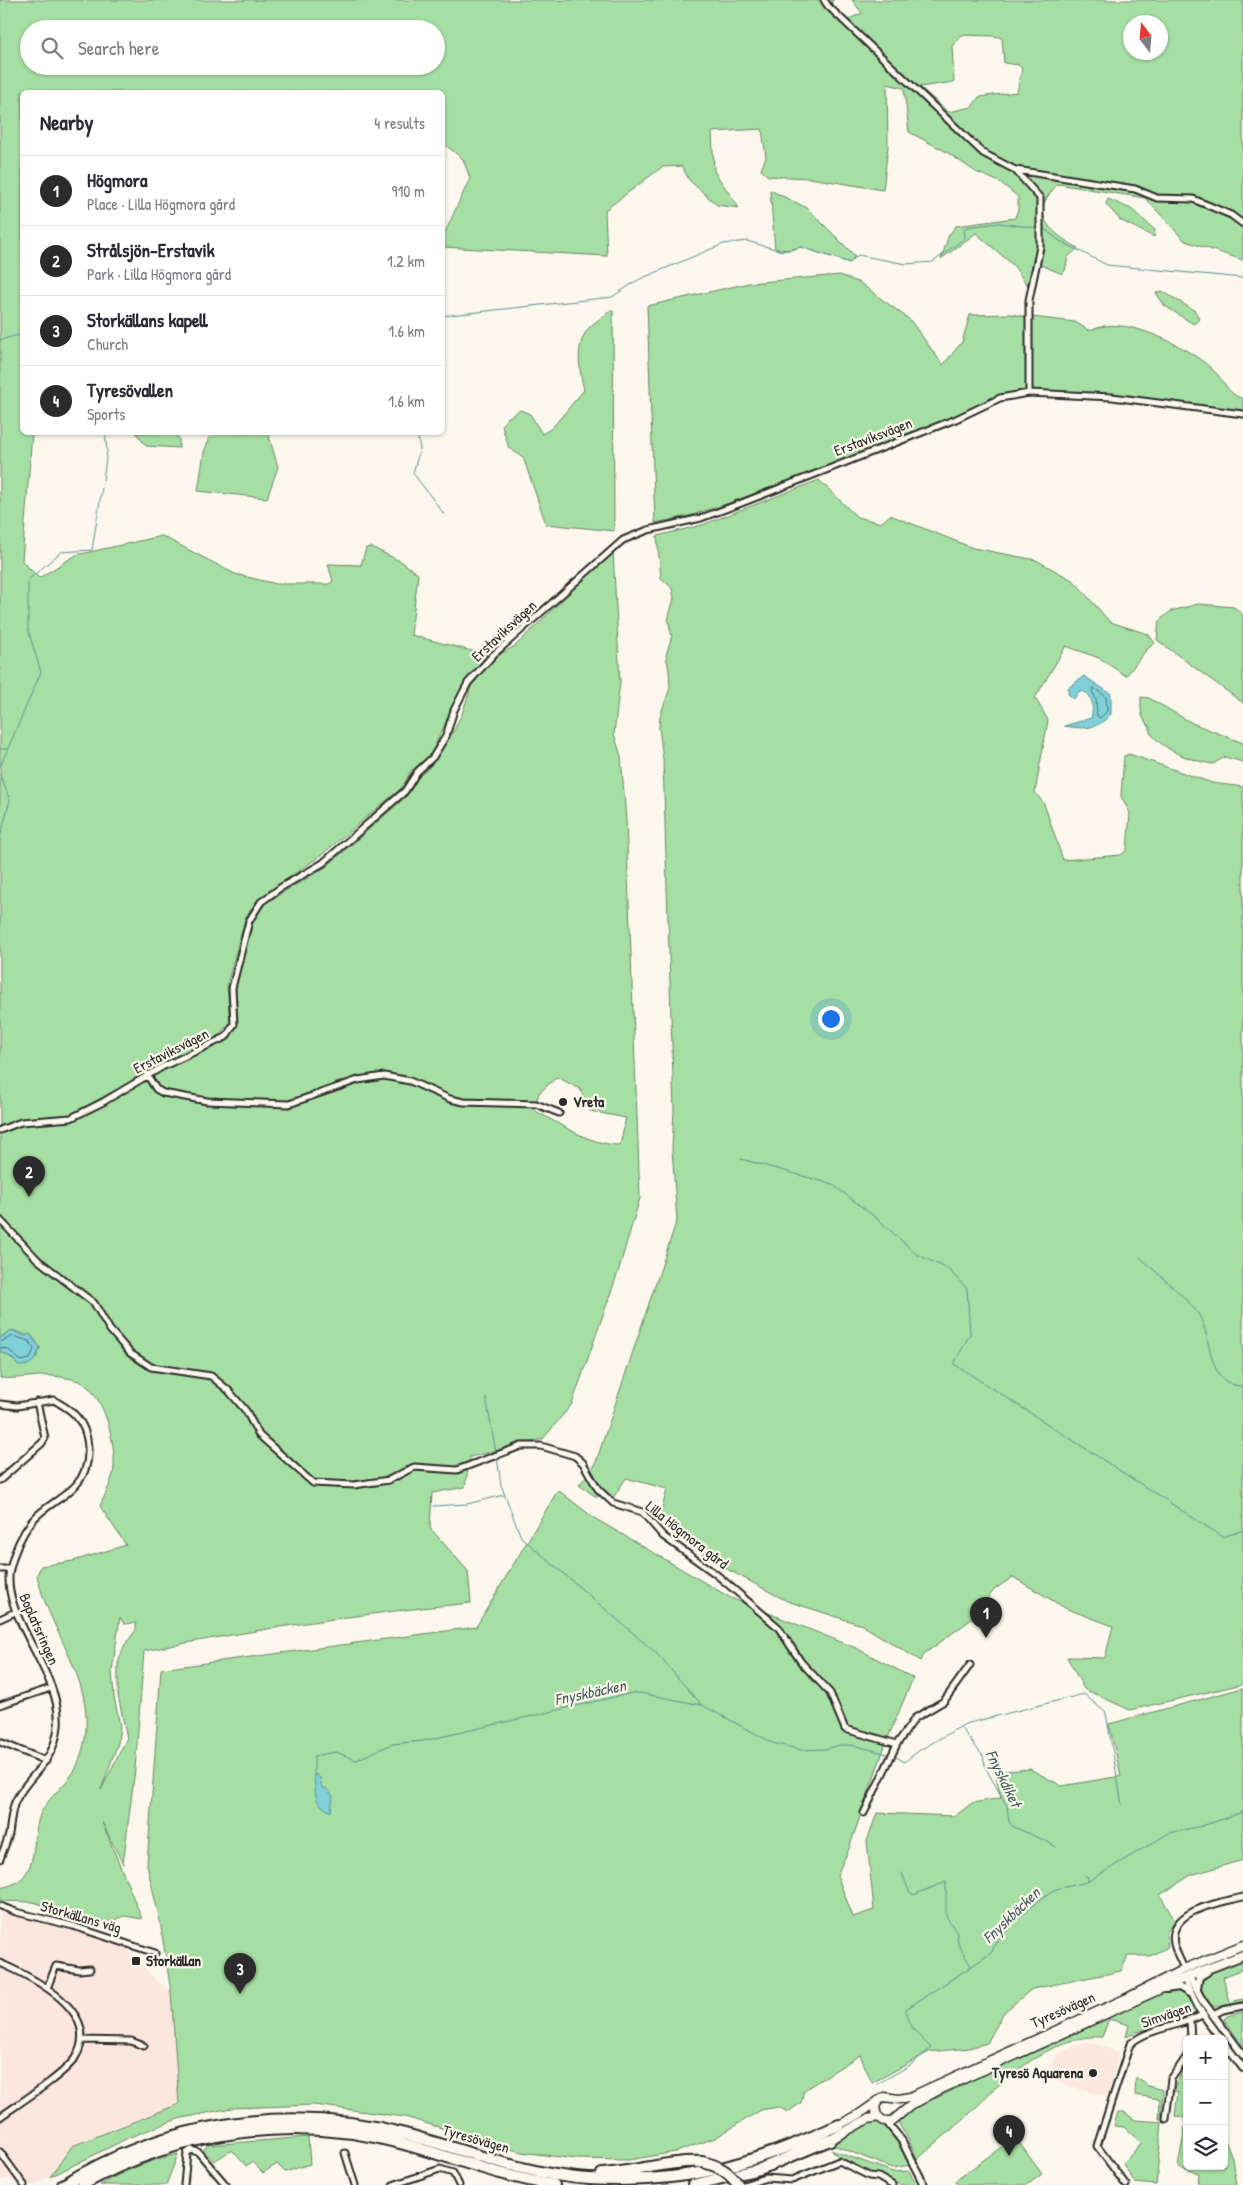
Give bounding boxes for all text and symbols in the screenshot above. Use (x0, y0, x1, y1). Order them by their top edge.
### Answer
north arrow (1123, 15, 1168, 60)
search box (20, 20, 445, 75)
icon: search (38, 34, 66, 62)
text: Search here (78, 35, 159, 61)
text: Nearby (40, 108, 93, 137)
text: 4 results (374, 112, 425, 134)
text: Högmora (87, 167, 147, 193)
text: 1 (53, 180, 59, 202)
text: 910 m (392, 180, 425, 202)
text: Place · Lilla Högmora gård (87, 193, 235, 215)
text: Strålsjön-Erstavik (87, 237, 215, 263)
text: 2 (52, 250, 60, 272)
text: 1.2 km (387, 250, 425, 272)
text: Park · Lilla Högmora gård (87, 263, 231, 285)
text: Storkällans kapell (87, 307, 208, 333)
text: 3 (52, 320, 60, 342)
text: 1.6 km (388, 320, 425, 342)
text: Church (87, 333, 128, 355)
text: Tyresövallen (87, 377, 173, 403)
text: 4 (53, 390, 59, 412)
text: 1.6 km (388, 390, 425, 412)
text: Sports (87, 403, 125, 425)
street label: Erstaviksvägen (831, 412, 915, 461)
street label: Erstaviksvägen (467, 595, 541, 666)
your location (818, 1006, 844, 1032)
street label: Erstaviksvägen (130, 1023, 212, 1078)
place label: Vreta (573, 1091, 604, 1112)
marker: Vreta (557, 1096, 569, 1108)
pin: 2 (13, 1156, 45, 1197)
street label: Lilla Högmora gård (641, 1496, 733, 1574)
street label: Boplatsringen (14, 1590, 65, 1668)
pin: 1 (970, 1597, 1002, 1638)
water label: Fnyskbäcken (552, 1673, 629, 1710)
water label: Fnyskdiket (981, 1746, 1028, 1813)
water label: Fnyskbäcken (977, 1881, 1046, 1948)
street label: Storkällans väg (38, 1895, 124, 1938)
place label: Storkällan (146, 1950, 201, 1971)
pin: 3 (224, 1953, 256, 1994)
marker: Storkällan (130, 1955, 142, 1967)
street label: Tyresövägen (1027, 1986, 1098, 2033)
street label: Simvägen (1138, 1996, 1194, 2033)
map controls (1183, 2035, 1228, 2170)
button: + (1183, 2035, 1228, 2080)
place label: Tyresö Aquarena (991, 2062, 1083, 2084)
marker: Tyresö Aquarena (1087, 2067, 1099, 2079)
button: − (1183, 2080, 1228, 2125)
pin: 4 (993, 2115, 1025, 2156)
street label: Tyresövägen (440, 2119, 512, 2158)
button: layers (1183, 2125, 1228, 2170)

